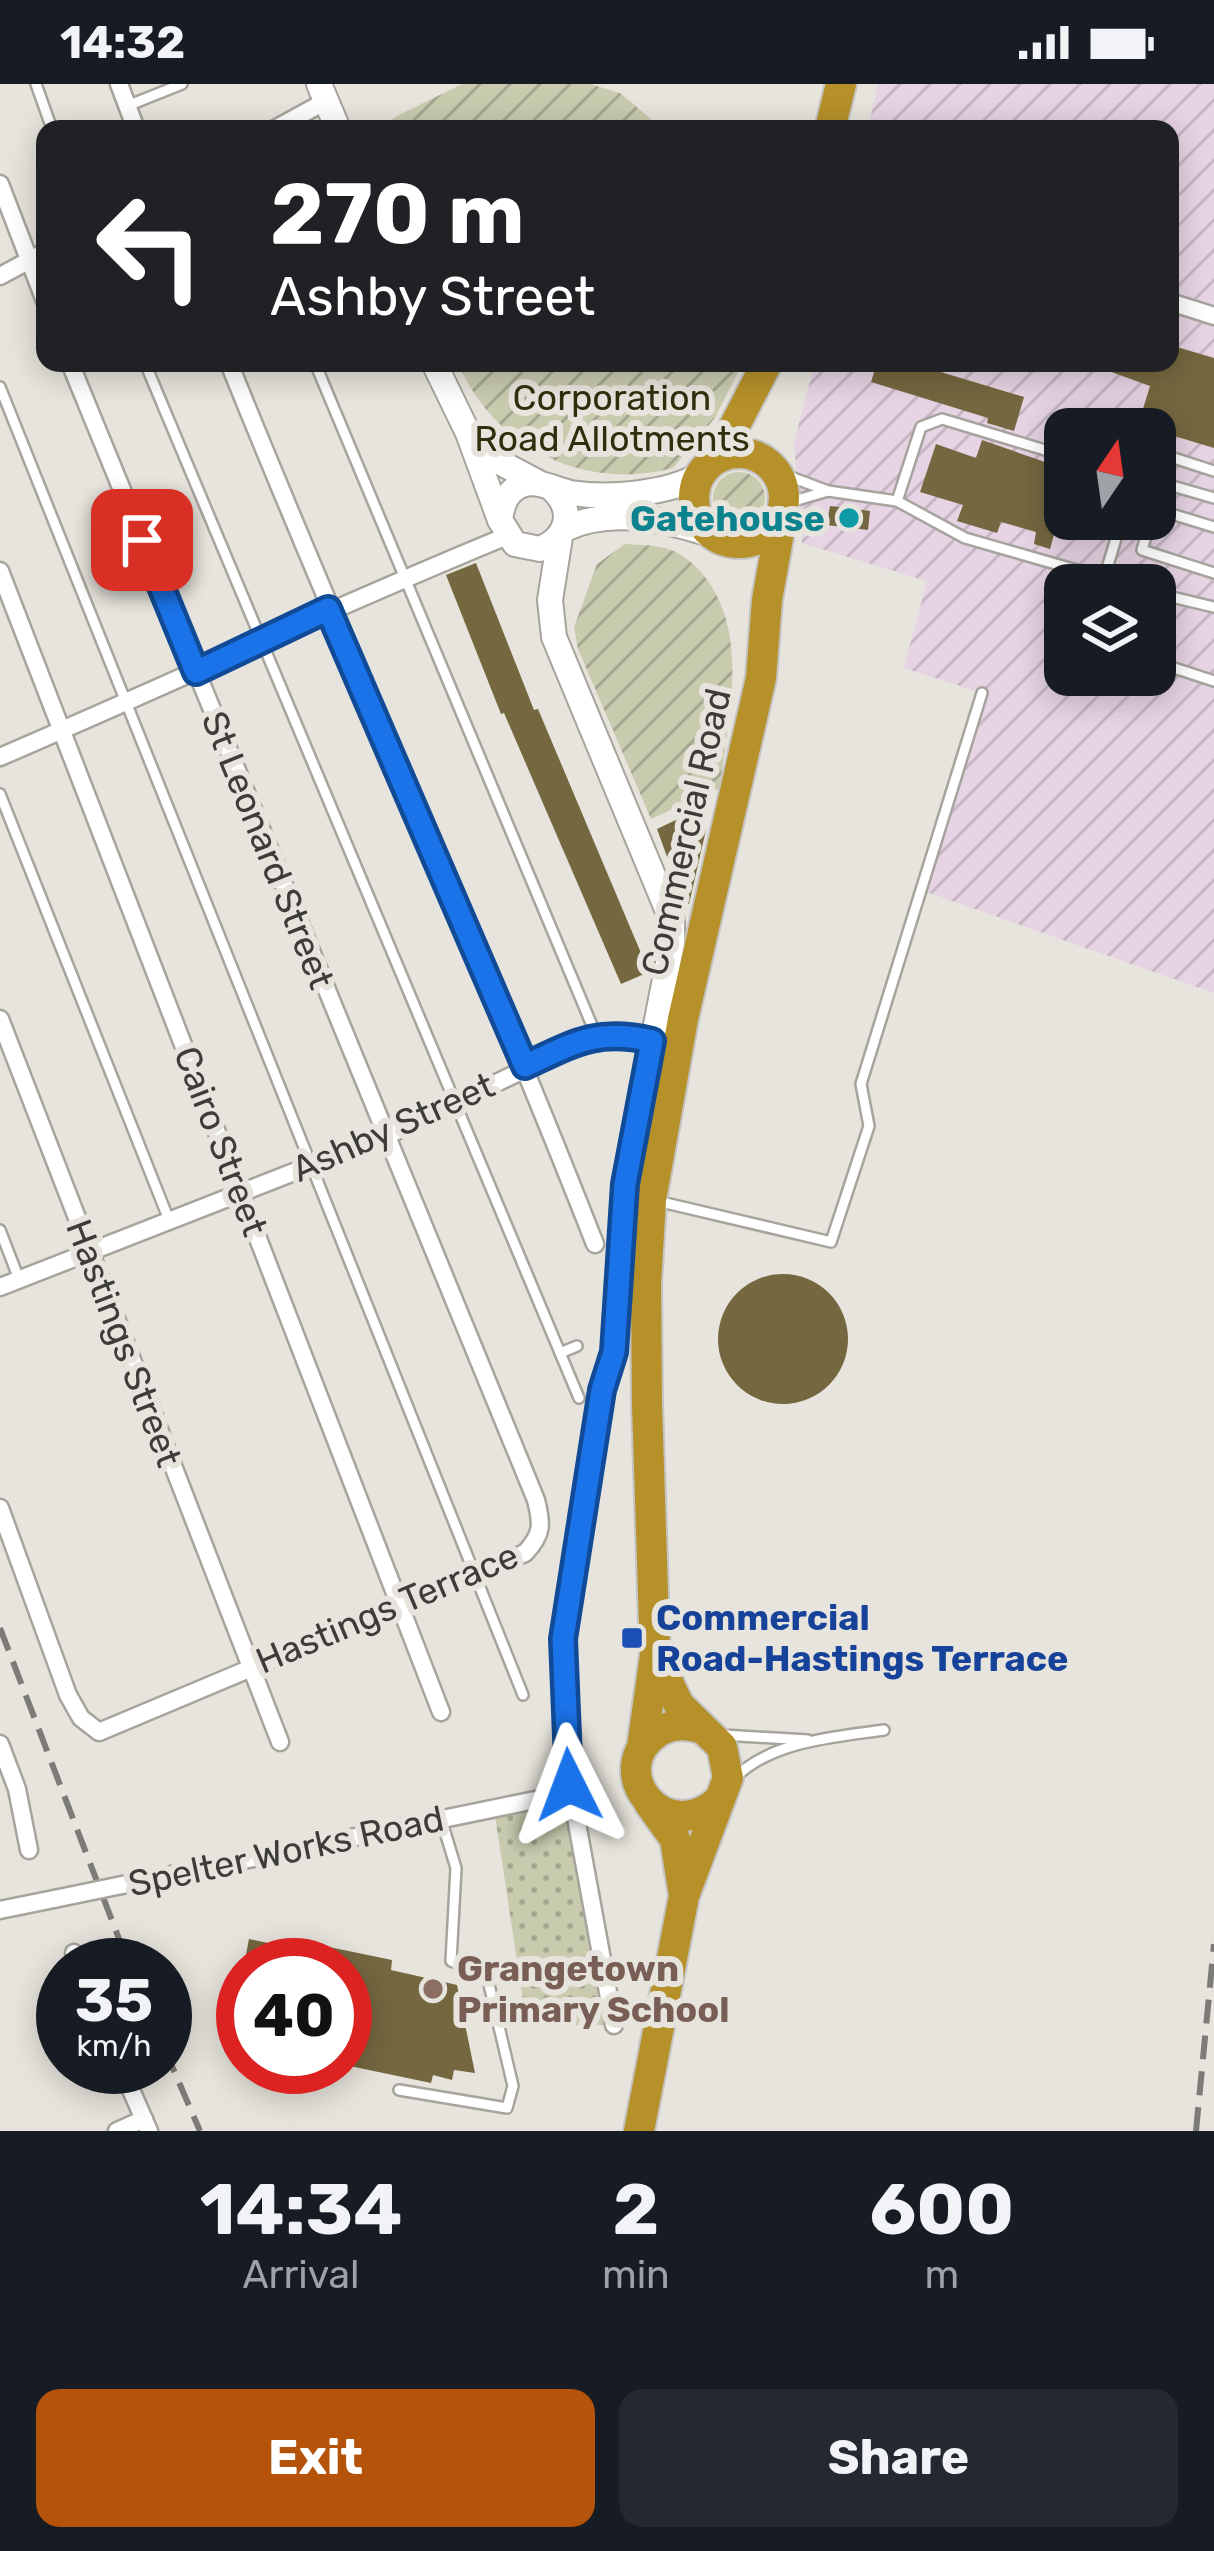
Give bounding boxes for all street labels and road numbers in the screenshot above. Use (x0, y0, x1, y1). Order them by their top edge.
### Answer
street label: Commercial Road (632, 684, 740, 980)
street label: St Leonard Street (193, 705, 343, 995)
street label: Cairo Street (165, 1040, 277, 1242)
street label: Ashby Street (285, 1063, 501, 1191)
street label: Hastings Street (57, 1213, 191, 1473)
street label: Hastings Terrace (249, 1533, 525, 1683)
street label: Spelter Works Road (124, 1797, 448, 1905)

